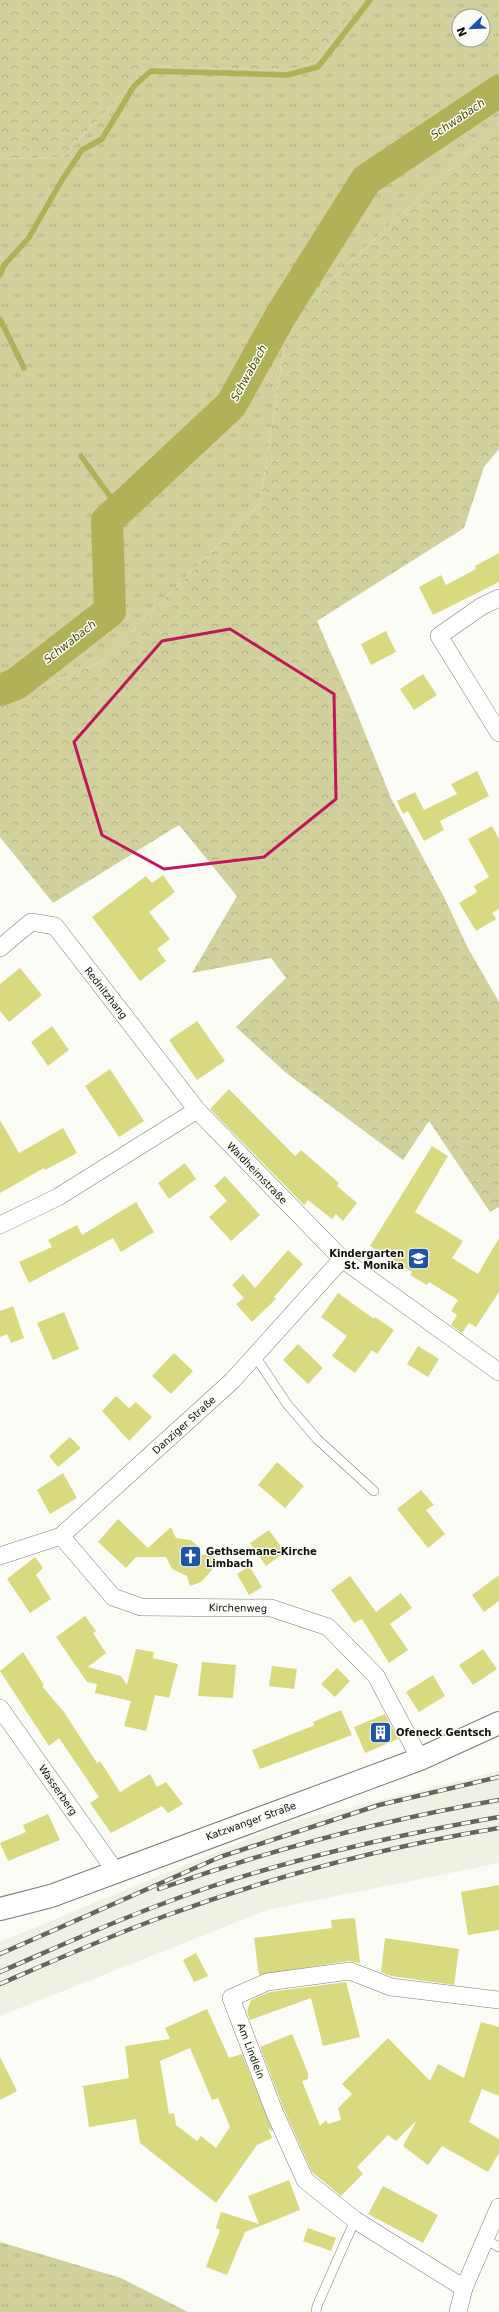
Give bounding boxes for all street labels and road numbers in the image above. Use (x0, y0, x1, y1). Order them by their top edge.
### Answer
street label: Rednitzhang (82, 965, 130, 1021)
street label: Waldheimstraße (225, 1140, 289, 1206)
street label: Danziger Straße (150, 1394, 218, 1456)
street label: Kirchenweg (209, 1602, 267, 1614)
street label: Wasserberg (37, 1763, 79, 1817)
street label: Katzwanger Straße (204, 1800, 298, 1842)
street label: Am Lindlein (235, 2022, 267, 2080)

